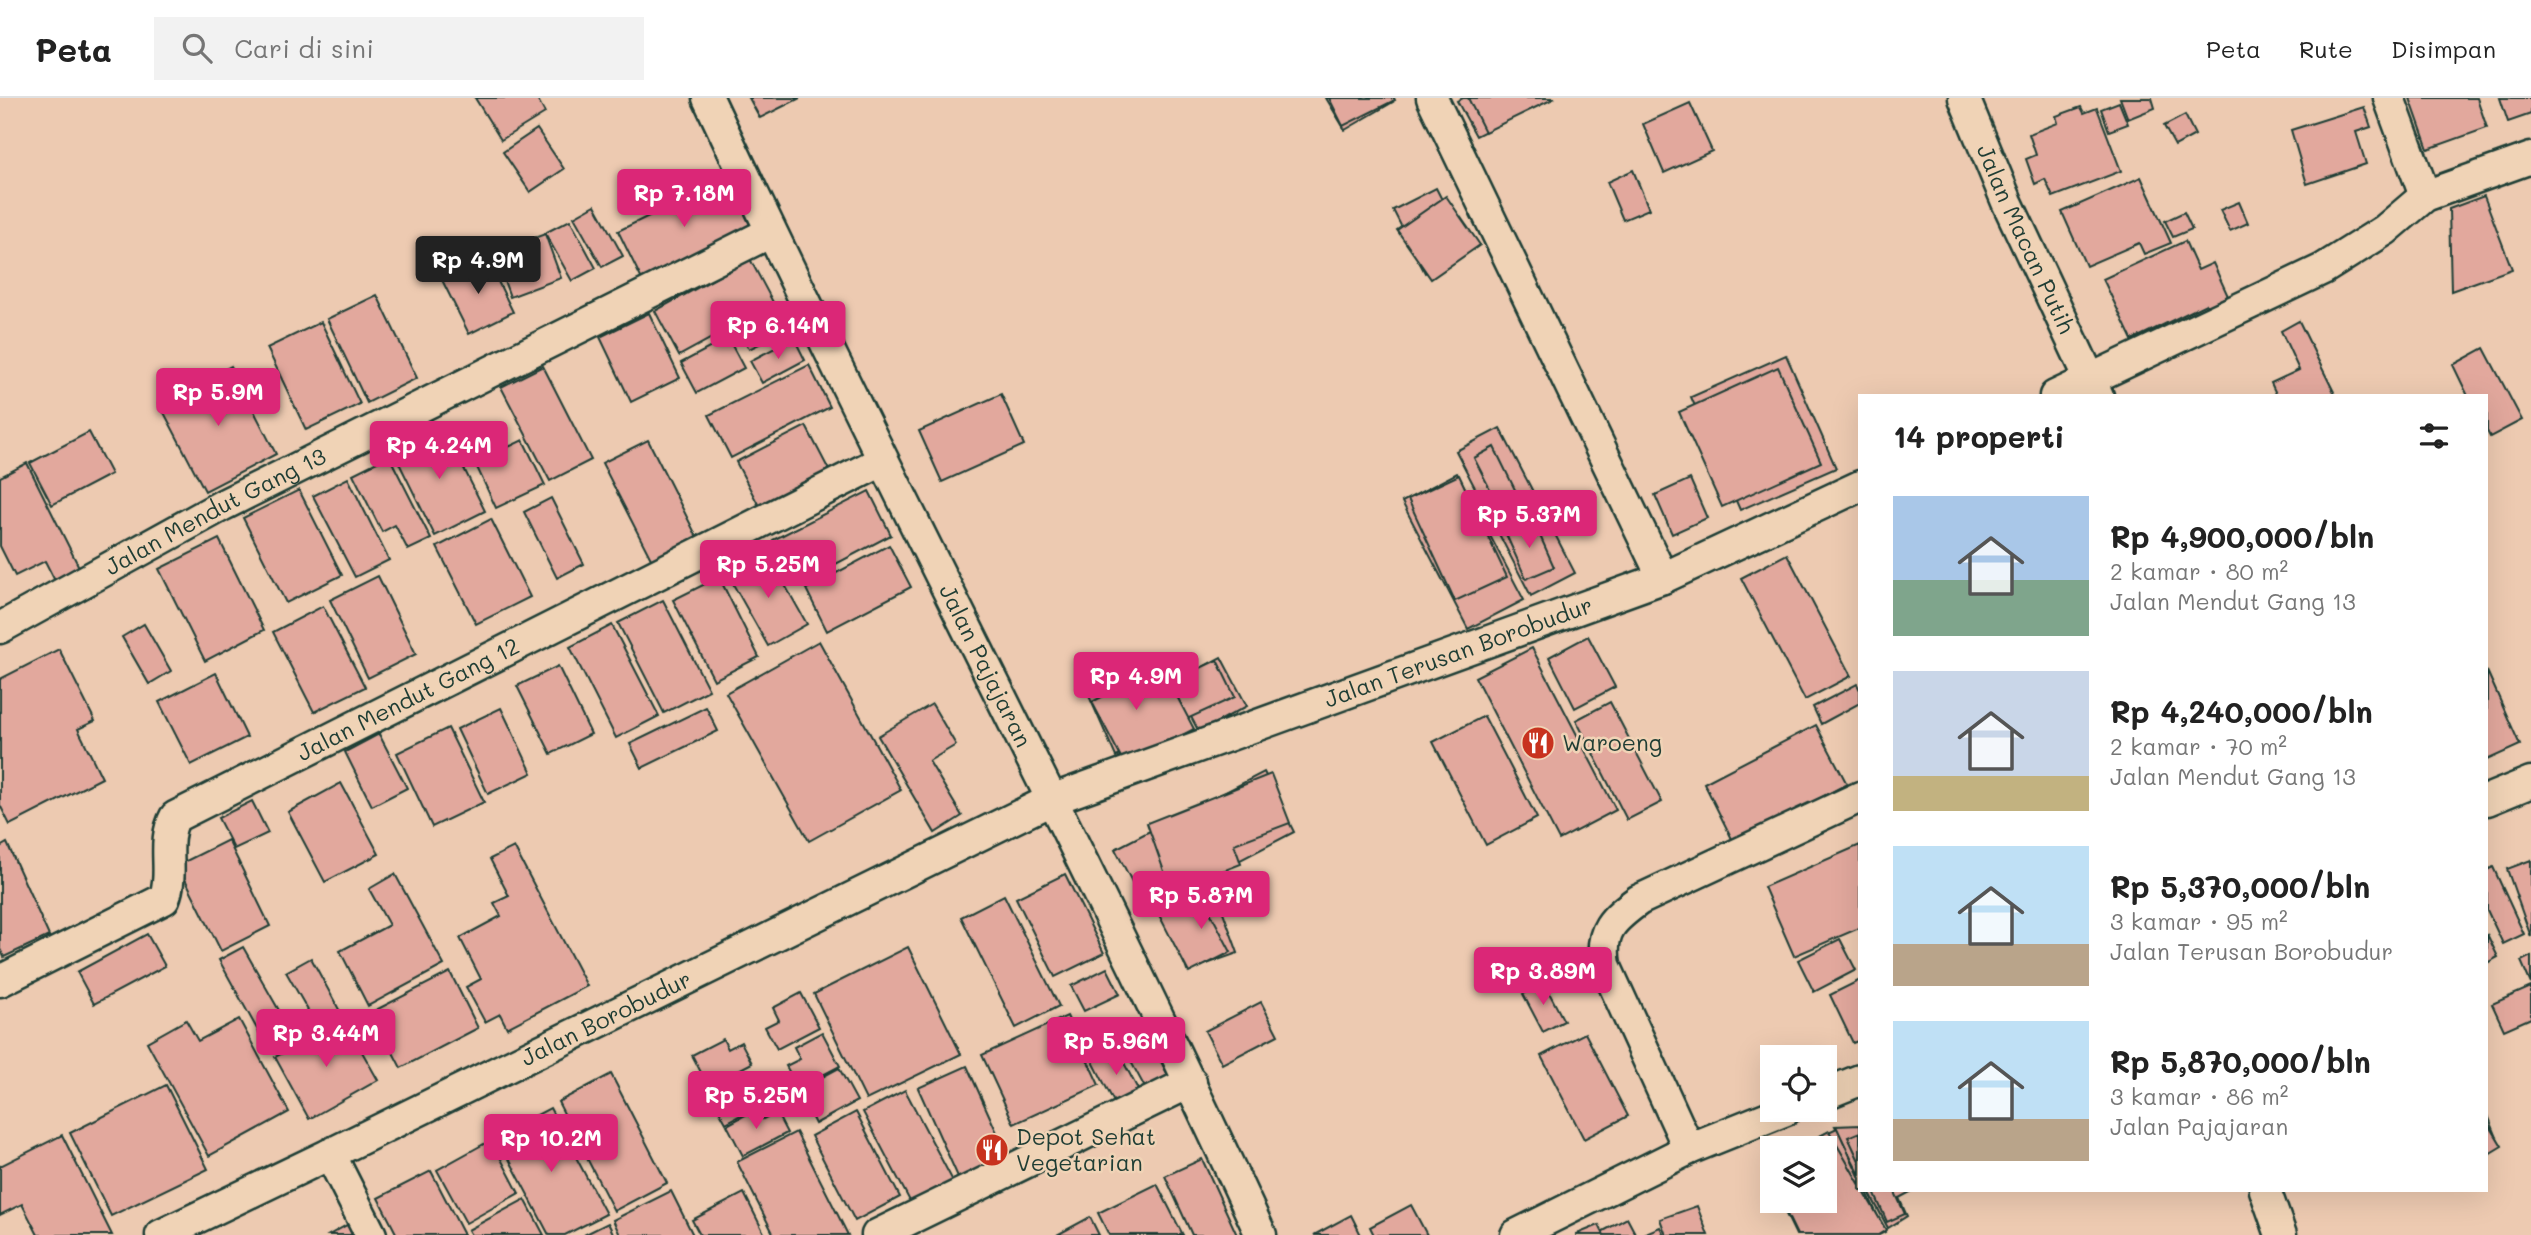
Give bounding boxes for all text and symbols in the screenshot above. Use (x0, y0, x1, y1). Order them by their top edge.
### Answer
search box (154, 17, 644, 80)
text: Peta (35, 27, 112, 70)
icon: search (178, 29, 216, 67)
text: Cari di sini (234, 31, 374, 65)
text: Peta (2206, 33, 2261, 64)
text: Rute (2299, 33, 2353, 64)
text: Disimpan (2391, 33, 2496, 64)
street label: Jalan Macan Putih (1971, 140, 2083, 338)
pin: Rp 7.18M (612, 170, 756, 229)
text: Rp 7.18M (633, 177, 735, 207)
pin: Rp 4.9M (413, 236, 543, 296)
text: Rp 4.9M (432, 244, 524, 274)
pin: Rp 6.14M (706, 302, 850, 361)
text: Rp 6.14M (726, 309, 830, 339)
pin: Rp 5.9M (153, 368, 283, 428)
text: Rp 5.9M (172, 376, 264, 406)
text: 14 properti (1893, 416, 2065, 456)
icon: filters (2415, 417, 2453, 455)
pin: Rp 4.24M (367, 422, 511, 481)
text: Rp 4.24M (386, 429, 492, 459)
street label: Jalan Mendut Gang 13 (99, 440, 331, 581)
pin: Rp 5.37M (1457, 490, 1601, 550)
text: Rp 5.37M (1477, 498, 1581, 528)
text: Rp 4,900,000/bln (2110, 516, 2374, 556)
icon: home (1949, 524, 2033, 608)
pin: Rp 5.25M (696, 540, 840, 600)
text: Rp 5.25M (716, 548, 820, 578)
text: 2 kamar · 80 m² (2110, 556, 2288, 586)
street label: Jalan Pajajaran (933, 579, 1040, 752)
text: Jalan Mendut Gang 13 (2110, 586, 2356, 616)
street label: Jalan Terusan Borobudur (1320, 589, 1596, 714)
street label: Jalan Mendut Gang 12 (291, 630, 524, 767)
pin: Rp 4.9M (1071, 652, 1201, 712)
text: Rp 4.9M (1090, 660, 1182, 690)
text: Rp 4,240,000/bln (2110, 691, 2373, 731)
icon: home (1949, 699, 2033, 783)
restaurant icon: Waroeng (1519, 724, 1557, 762)
place label: Waroeng (1562, 727, 1662, 757)
text: 2 kamar · 70 m² (2110, 731, 2287, 761)
text: Jalan Mendut Gang 13 (2110, 761, 2356, 791)
text: Rp 5,370,000/bln (2110, 866, 2370, 906)
pin: Rp 5.87M (1129, 872, 1273, 931)
icon: home (1949, 874, 2033, 958)
text: Rp 5.87M (1149, 879, 1253, 909)
text: 3 kamar · 95 m² (2110, 906, 2288, 936)
text: Jalan Terusan Borobudur (2110, 936, 2393, 966)
pin: Rp 3.89M (1471, 948, 1615, 1007)
text: Rp 3.89M (1490, 955, 1596, 985)
street label: Jalan Borobudur (515, 963, 696, 1072)
pin: Rp 3.44M (254, 1010, 398, 1069)
text: Rp 3.44M (272, 1017, 380, 1047)
pin: Rp 5.96M (1044, 1018, 1188, 1077)
text: Rp 5.96M (1063, 1025, 1169, 1055)
text: Rp 5,870,000/bln (2110, 1041, 2371, 1081)
map controls (1760, 1045, 1837, 1213)
button: locate (1760, 1045, 1837, 1122)
icon: home (1949, 1049, 2033, 1133)
pin: Rp 5.25M (684, 1072, 828, 1131)
text: Rp 5.25M (704, 1079, 808, 1109)
text: 3 kamar · 86 m² (2110, 1081, 2289, 1111)
text: Jalan Pajajaran (2110, 1111, 2288, 1141)
pin: Rp 10.2M (479, 1114, 623, 1174)
place label: Depot Sehat Vegetarian (1016, 1121, 1156, 1177)
text: Rp 10.2M (500, 1122, 602, 1152)
restaurant icon: Depot Sehat Vegetarian (973, 1131, 1011, 1169)
button: layers (1760, 1136, 1837, 1213)

